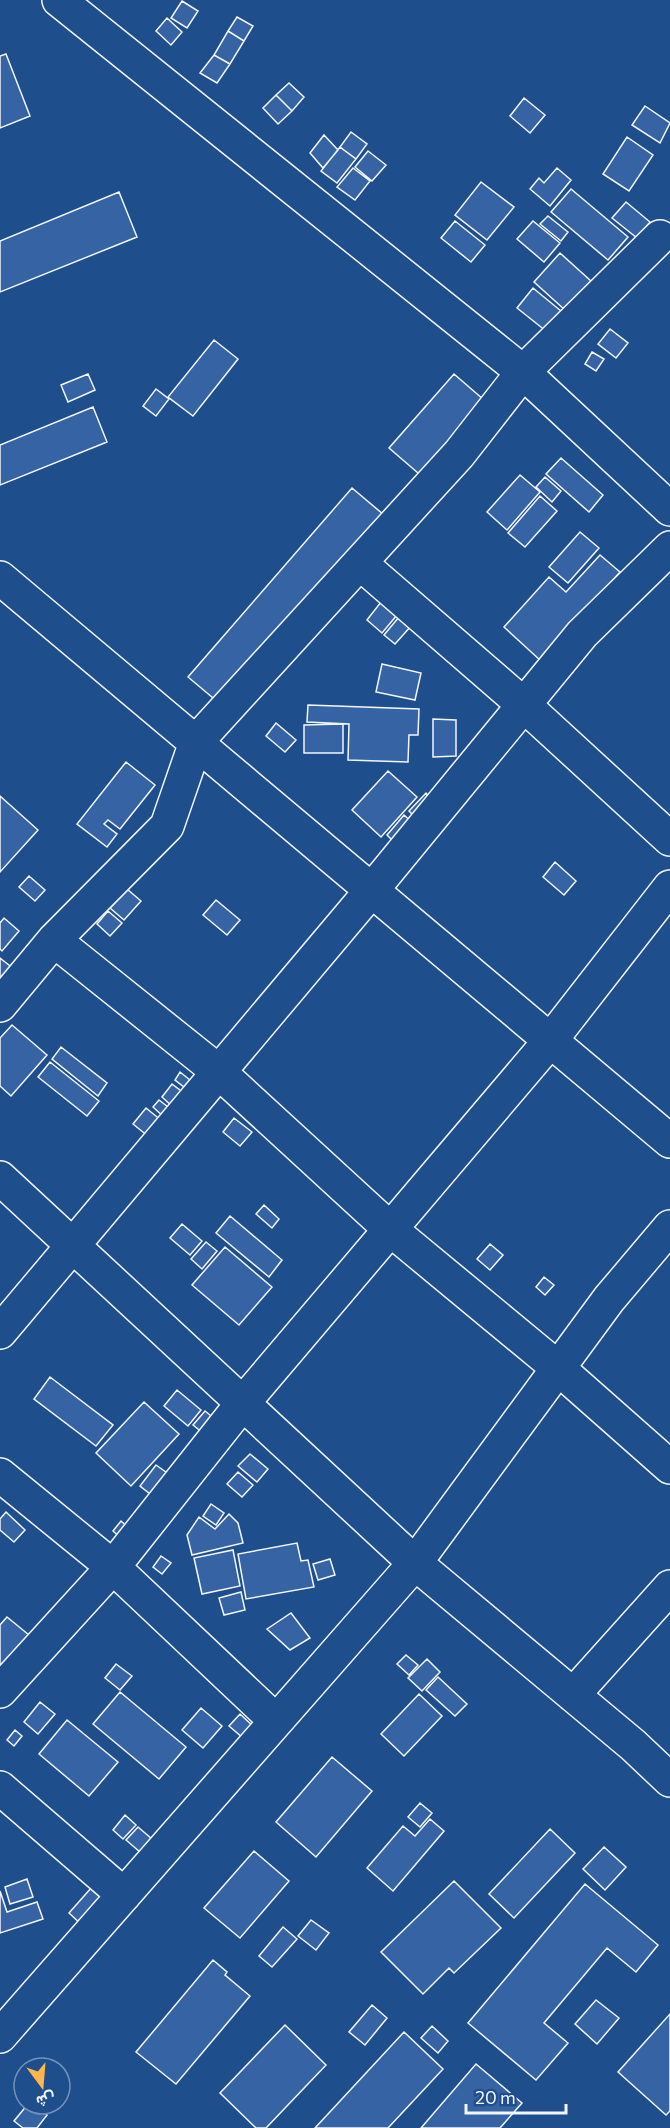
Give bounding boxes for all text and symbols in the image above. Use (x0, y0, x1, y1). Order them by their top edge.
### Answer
north arrow (12, 2056, 72, 2116)
scale bar (466, 2077, 566, 2115)
text: 20 m (475, 2086, 516, 2108)
text: ش (34, 2088, 58, 2113)

